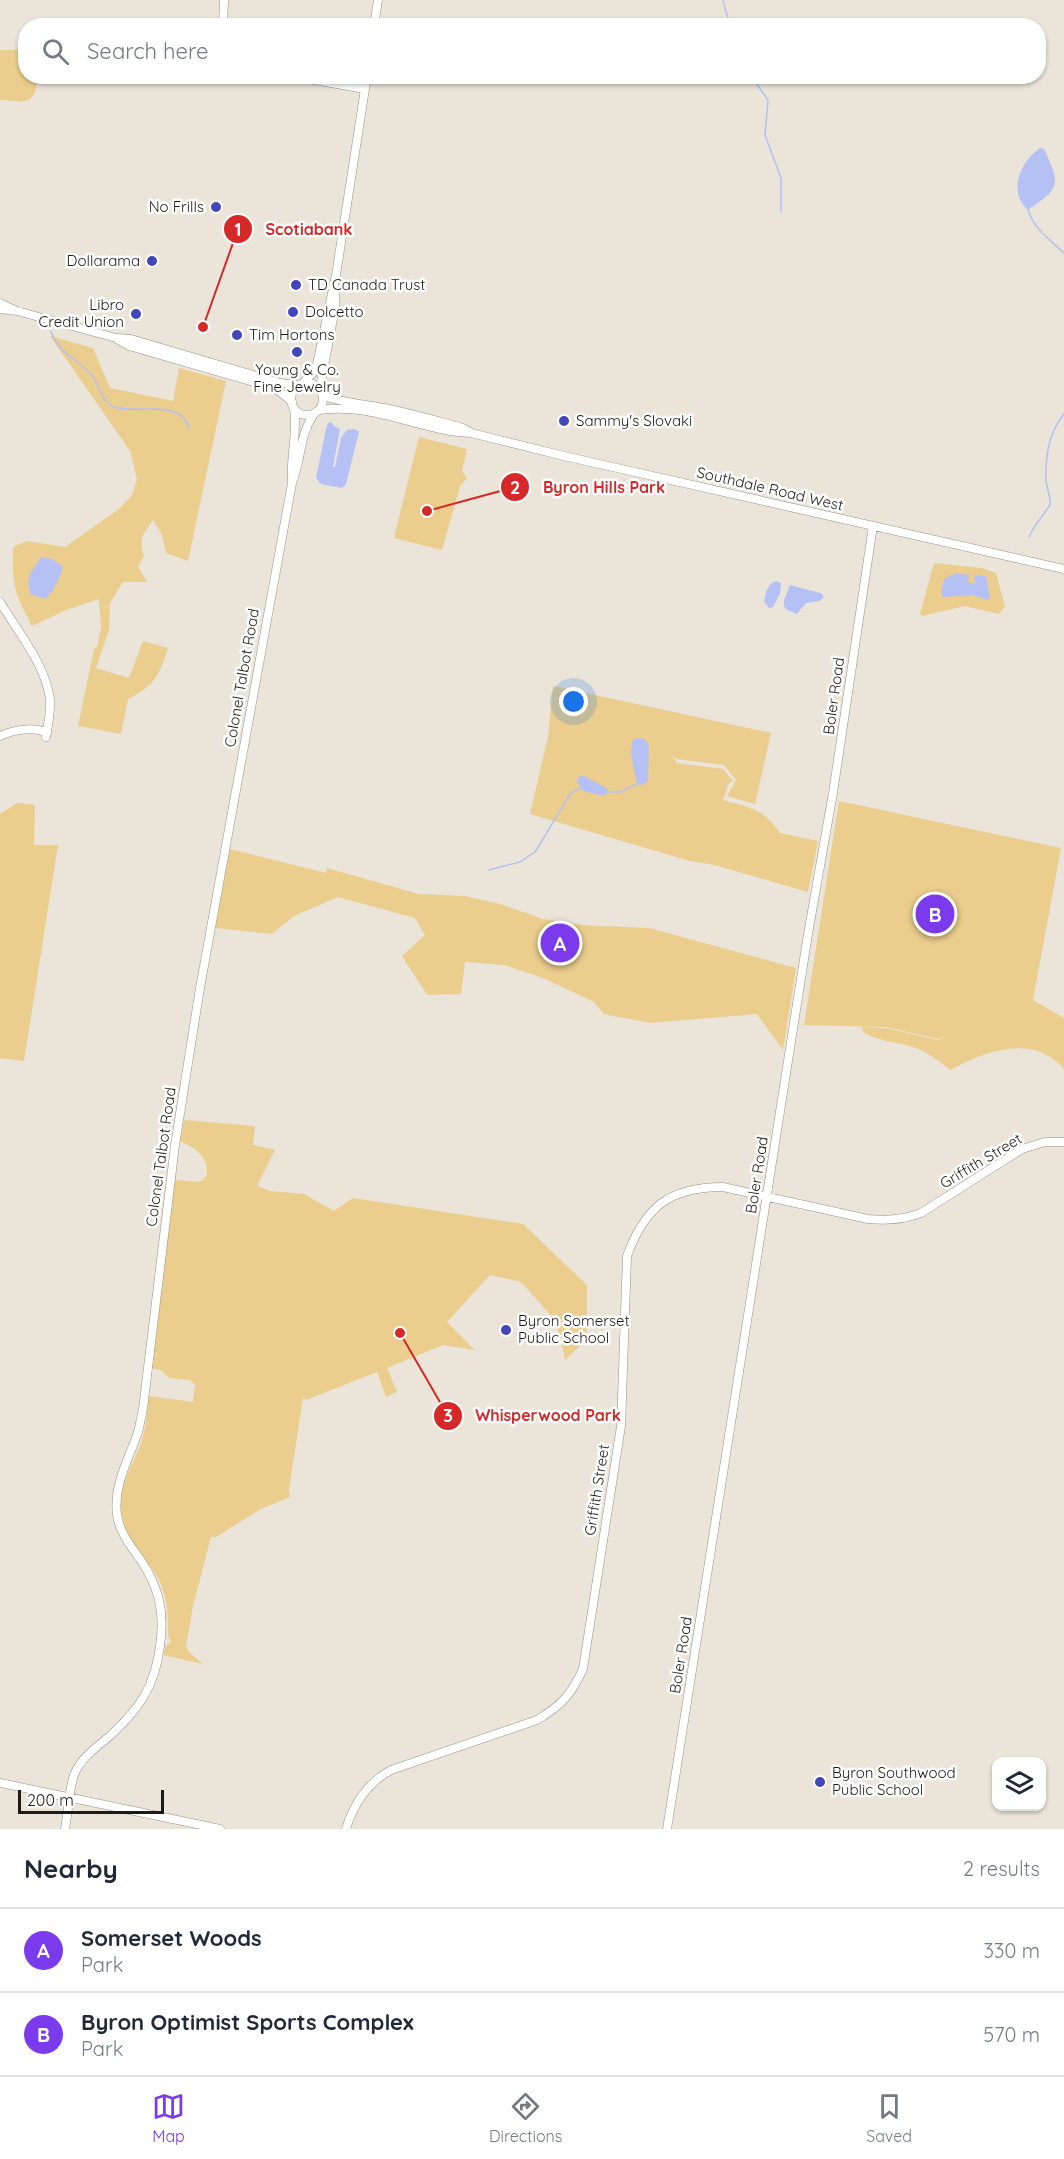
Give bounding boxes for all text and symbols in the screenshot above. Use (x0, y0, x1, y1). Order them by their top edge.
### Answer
search box (18, 18, 1046, 84)
icon: search (39, 35, 72, 68)
text: Search here (87, 37, 208, 65)
place label: No Frills (149, 197, 204, 216)
marker: No Frills (209, 200, 223, 214)
callout: Scotiabank (223, 212, 364, 246)
text: 1 (234, 218, 242, 241)
text: Scotiabank (266, 219, 352, 239)
place label: Dollarama (67, 251, 140, 270)
marker: Dollarama (145, 254, 159, 268)
place label: TD Canada Trust (308, 275, 425, 294)
marker: TD Canada Trust (289, 278, 303, 292)
place label: Libro Credit Union (38, 295, 124, 331)
place label: Dolcetto (305, 302, 364, 321)
marker: Dolcetto (286, 305, 300, 319)
marker: Libro Credit Union (129, 307, 143, 321)
place label: Tim Hortons (249, 325, 334, 344)
marker: Tim Hortons (230, 328, 244, 342)
marker: Young & Co. Fine Jewelry (290, 345, 304, 359)
place label: Young & Co. Fine Jewelry (253, 360, 341, 396)
place label: Sammy's Slovaki (576, 411, 692, 430)
marker: Sammy's Slovaki (557, 414, 571, 428)
street label: Southdale Road West (695, 462, 845, 515)
callout: Byron Hills Park (500, 470, 677, 504)
text: 2 (510, 476, 520, 499)
text: Byron Hills Park (543, 477, 665, 497)
street label: Colonel Talbot Road (220, 607, 263, 749)
street label: Boler Road (819, 656, 848, 736)
your location (559, 687, 588, 716)
pin: B (916, 892, 954, 936)
pin: A (540, 920, 580, 966)
street label: Colonel Talbot Road (141, 1086, 180, 1228)
street label: Griffith Street (936, 1129, 1025, 1192)
street label: Boler Road (741, 1135, 772, 1215)
place label: Byron Somerset Public School (518, 1311, 630, 1347)
marker: Byron Somerset Public School (499, 1323, 513, 1337)
callout: Whisperwood Park (433, 1399, 633, 1433)
text: 3 (443, 1404, 453, 1427)
text: Whisperwood Park (475, 1405, 621, 1425)
street label: Griffith Street (580, 1443, 613, 1537)
street label: Boler Road (665, 1615, 696, 1695)
map controls (992, 1757, 1046, 1811)
button: layers (992, 1757, 1046, 1811)
place label: Byron Southwood Public School (832, 1763, 956, 1799)
marker: Byron Southwood Public School (813, 1775, 827, 1789)
scale bar (18, 1787, 164, 1814)
text: 200 m (27, 1790, 74, 1810)
text: Nearby (24, 1852, 118, 1885)
text: 2 results (963, 1856, 1040, 1881)
text: Somerset Woods (81, 1924, 262, 1952)
text: A (37, 1938, 50, 1963)
text: 330 m (983, 1938, 1040, 1963)
text: Park (81, 1952, 123, 1977)
text: Byron Optimist Sports Complex (81, 2008, 414, 2036)
text: B (37, 2022, 50, 2047)
text: 570 m (983, 2022, 1040, 2047)
text: Park (81, 2036, 123, 2061)
tab: Map (152, 2090, 185, 2146)
tab: Directions (489, 2090, 562, 2146)
tab: Saved (866, 2090, 912, 2146)

